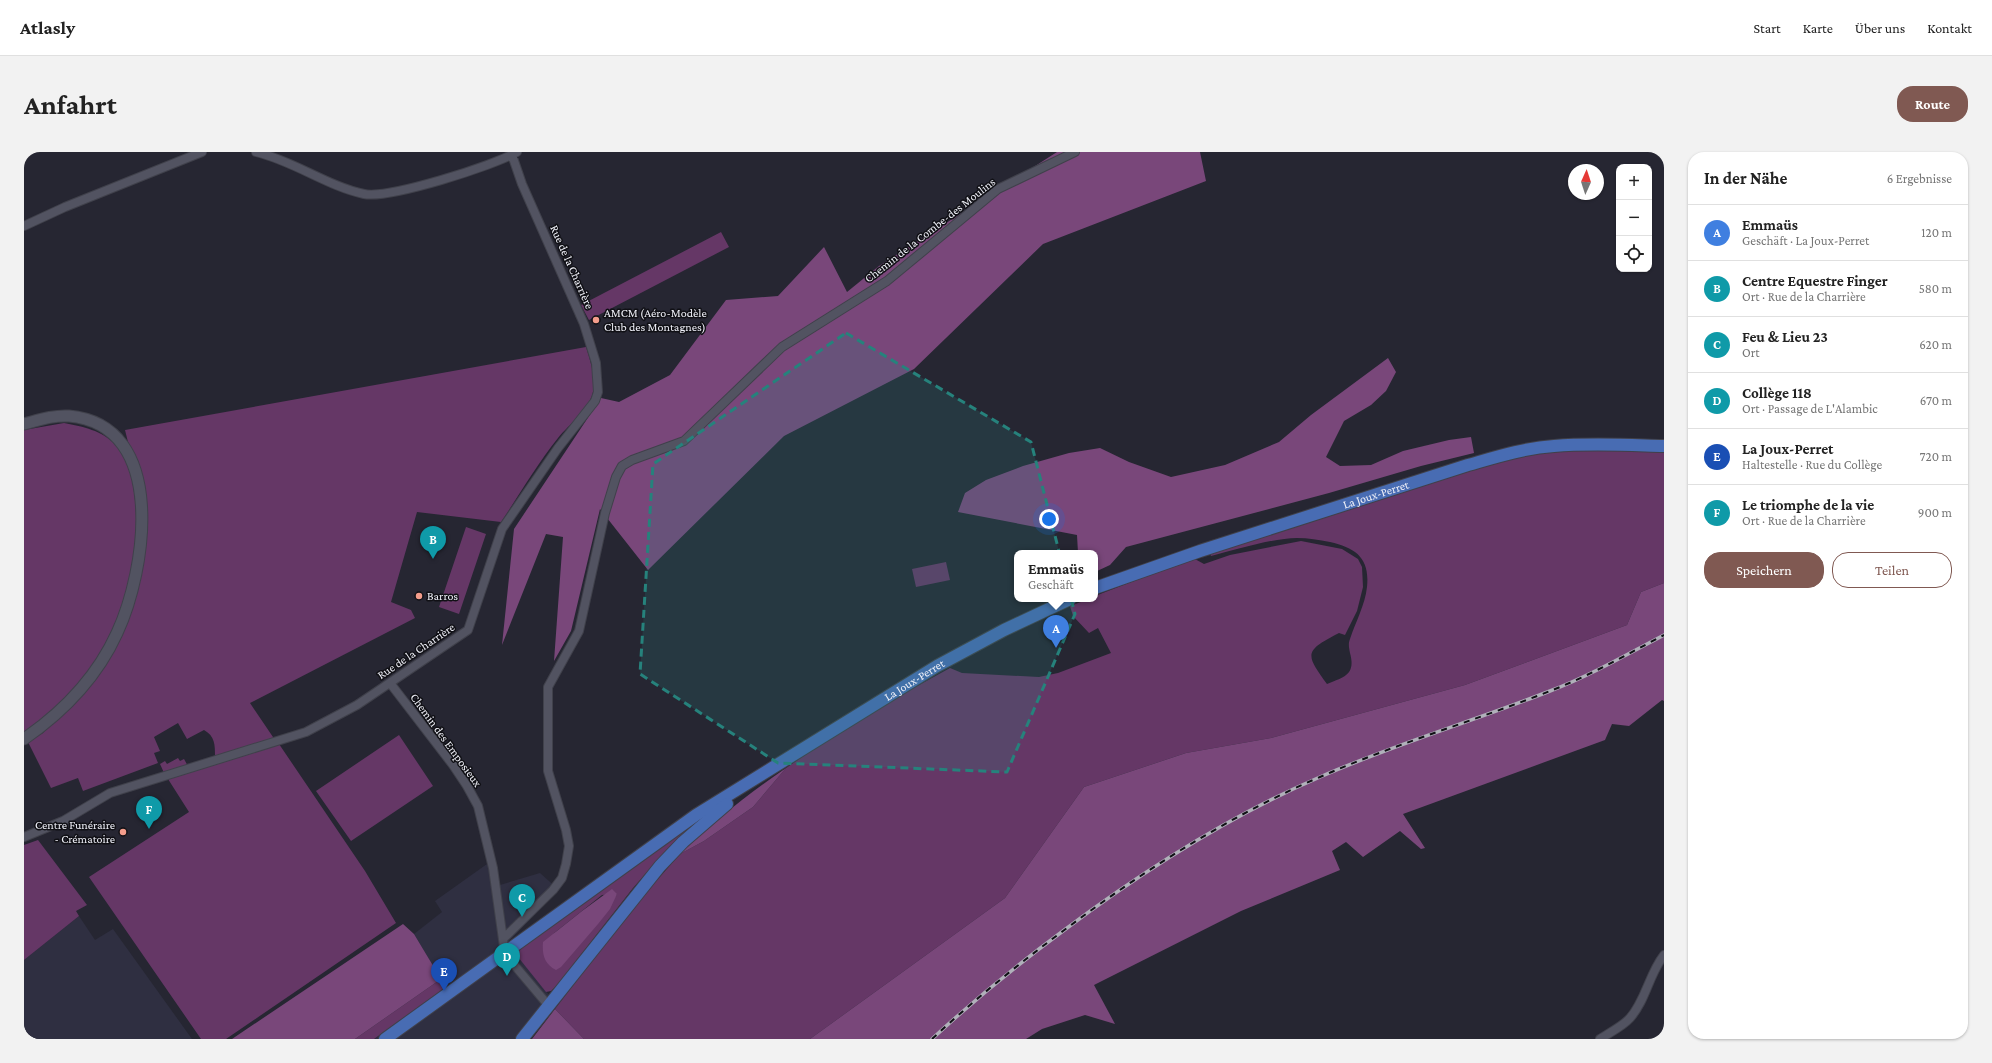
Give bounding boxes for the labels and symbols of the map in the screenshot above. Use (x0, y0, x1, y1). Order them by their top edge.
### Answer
north arrow (1568, 164, 1604, 200)
street label: Chemin de la Combe-des Moulins (862, 174, 998, 285)
street label: Rue de la Charrière (547, 223, 597, 311)
place label: AMCM (Aéro-Modèle Club des Montagnes) (604, 306, 707, 334)
marker: AMCM (Aéro-Modèle Club des Montagnes) (591, 315, 601, 325)
street label: La Joux-Perret (1341, 477, 1411, 512)
your location (1039, 509, 1059, 529)
pin: B (420, 526, 446, 559)
place label: Barros (427, 589, 458, 603)
marker: Barros (414, 591, 424, 601)
pin: A (1043, 615, 1069, 648)
street label: Rue de la Charrière (375, 620, 457, 682)
street label: La Joux-Perret (882, 656, 948, 704)
street label: Chemin des Emposieux (407, 690, 485, 790)
pin: F (136, 796, 162, 829)
place label: Centre Funéraire - Crématoire (35, 818, 115, 846)
marker: Centre Funéraire - Crématoire (118, 827, 128, 837)
pin: C (509, 884, 535, 917)
pin: D (494, 943, 520, 976)
pin: E (431, 958, 457, 991)

